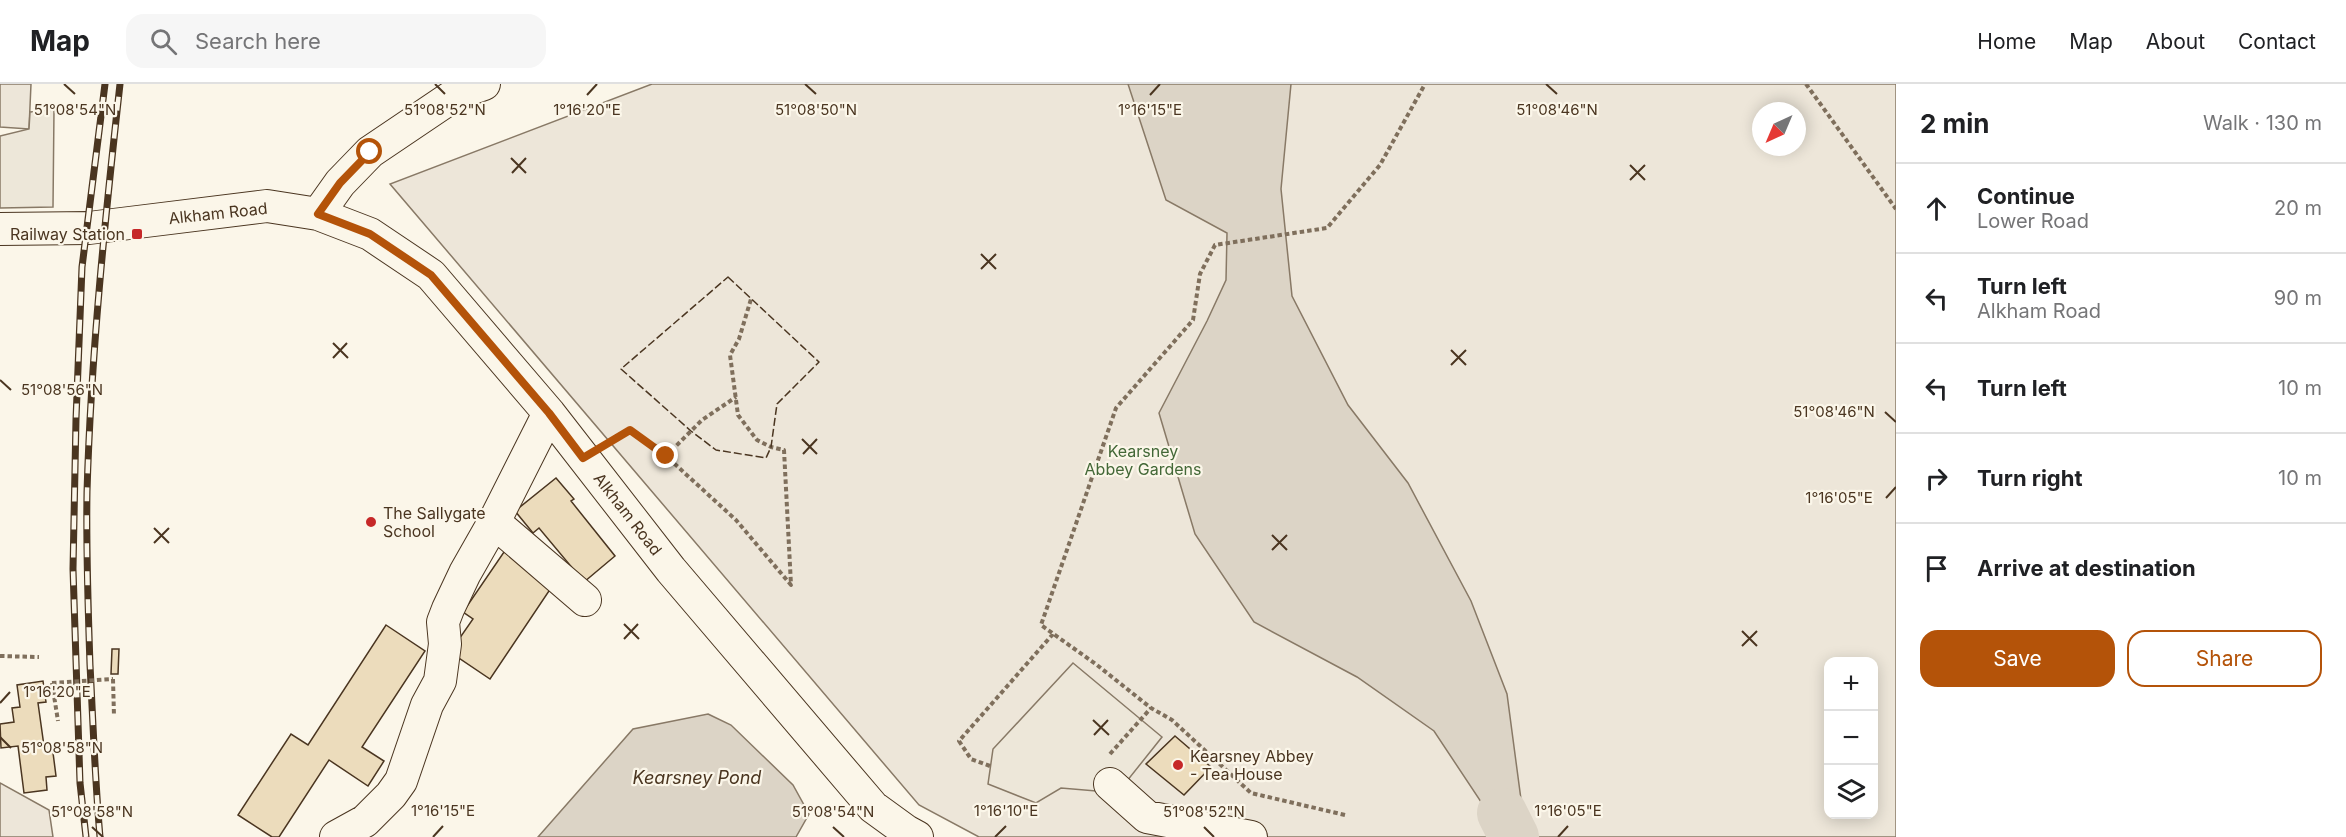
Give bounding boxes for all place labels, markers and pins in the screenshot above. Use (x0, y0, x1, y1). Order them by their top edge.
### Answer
place label: Railway Station (10, 224, 125, 244)
marker: Railway Station (130, 227, 144, 241)
place label: The Sallygate School (383, 503, 486, 541)
marker: The Sallygate School (364, 515, 378, 529)
place label: Kearsney Abbey - Tea House (1190, 746, 1314, 784)
marker: Kearsney Abbey - Tea House (1171, 758, 1185, 772)

